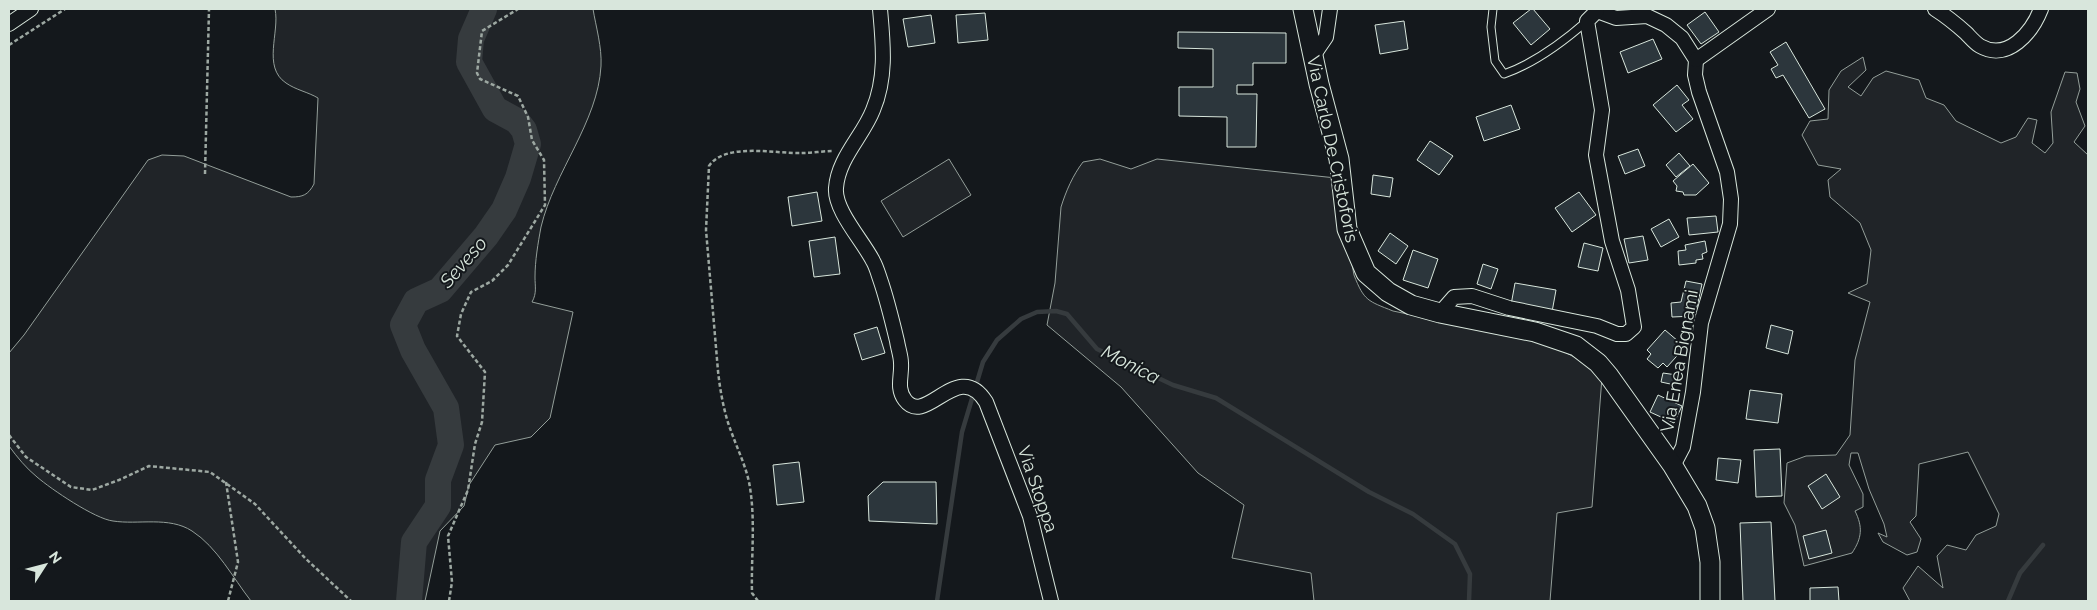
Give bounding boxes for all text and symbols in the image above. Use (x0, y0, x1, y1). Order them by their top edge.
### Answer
street label: Via Carlo De Cristoforis (1303, 54, 1363, 245)
water label: Seveso (434, 232, 491, 293)
street label: Via Enea Bignami (1656, 288, 1702, 434)
water label: Monica (1098, 340, 1164, 388)
street label: Via Stoppa (1013, 443, 1063, 535)
north arrow (20, 540, 70, 590)
text: N (46, 548, 65, 566)

